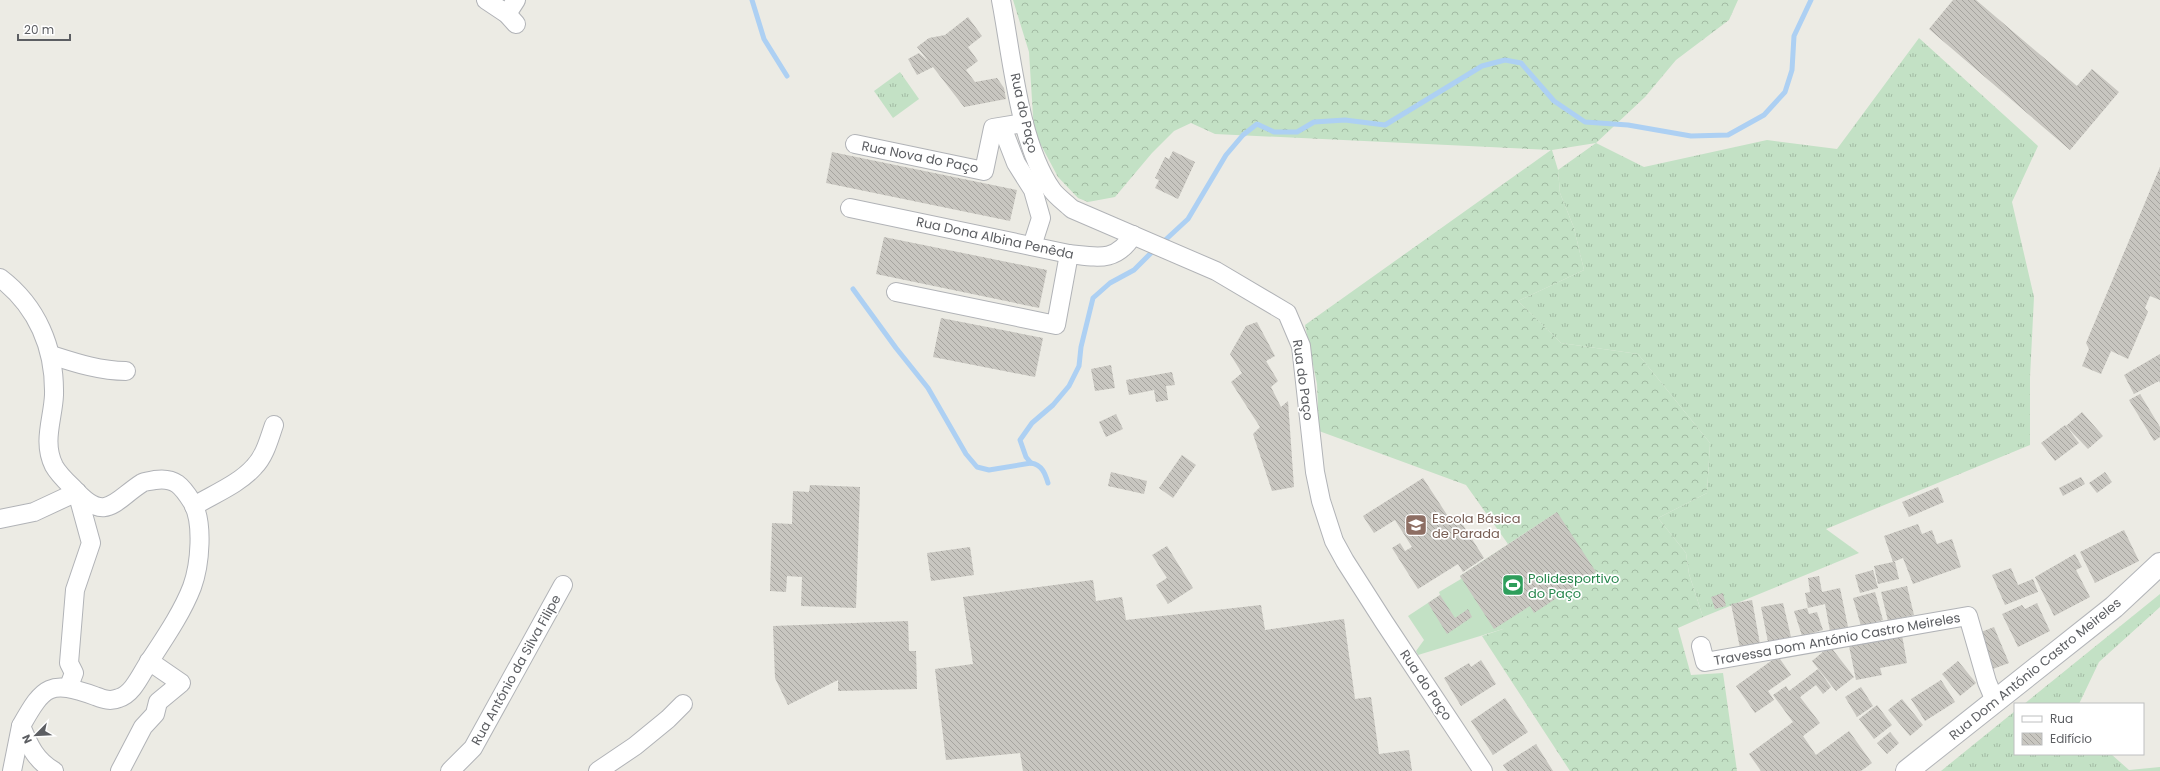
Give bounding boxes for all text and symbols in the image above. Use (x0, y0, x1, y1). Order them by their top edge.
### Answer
scale bar (18, 16, 70, 42)
text: 20 m (24, 21, 54, 38)
street label: Rua do Paço (1006, 71, 1042, 155)
street label: Rua Nova do Paço (860, 136, 980, 178)
street label: Rua Dona Albina Penêda (914, 212, 1076, 264)
street label: Rua do Paço (1288, 338, 1318, 422)
place label: Escola Básica de Parada (1432, 509, 1521, 543)
school or university icon: Escola Básica de Parada (1403, 512, 1429, 538)
place label: Polidesportivo do Paço (1528, 569, 1619, 603)
sports icon: Polidesportivo do Paço (1500, 572, 1526, 598)
street label: Rua António da Silva Filipe (467, 591, 565, 749)
street label: Rua Dom António Castro Meireles (1946, 595, 2124, 743)
street label: Travessa Dom António Castro Meireles (1712, 608, 1962, 670)
street label: Rua do Paço (1395, 646, 1457, 724)
legend (2014, 703, 2144, 755)
north arrow (16, 715, 56, 755)
text: Edifício (2050, 730, 2092, 747)
text: N (18, 732, 36, 746)

